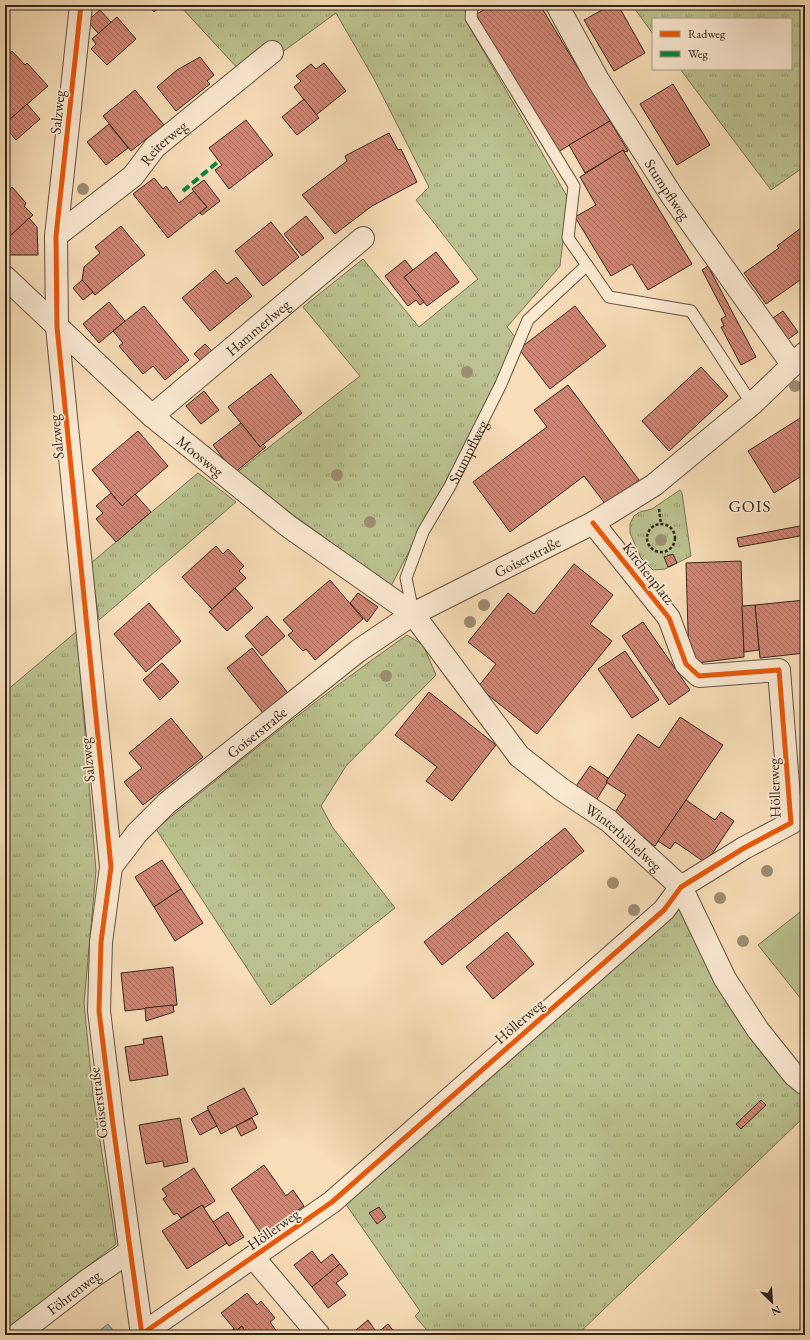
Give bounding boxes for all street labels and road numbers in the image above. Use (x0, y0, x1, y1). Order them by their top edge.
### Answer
street label: Salzweg (45, 88, 69, 135)
street label: Reiterweg (135, 115, 191, 169)
street label: Stumpflweg (641, 155, 695, 223)
street label: Hammerlweg (221, 294, 294, 360)
street label: Salzweg (44, 413, 68, 460)
street label: Stumpflweg (443, 416, 492, 486)
street label: Moosweg (173, 431, 229, 480)
street label: Goiserstraße (491, 532, 564, 581)
street label: Kirchenplatz (619, 538, 679, 608)
street label: Goiserstraße (222, 702, 291, 762)
street label: Salzweg (75, 736, 99, 783)
street label: Höllerweg (763, 757, 785, 818)
street label: Winterbühelweg (582, 799, 667, 875)
street label: Höllerweg (490, 994, 548, 1048)
street label: Goiserstraße (84, 1066, 112, 1140)
street label: Höllerweg (243, 1204, 303, 1254)
street label: Föhrenweg (42, 1265, 104, 1318)

